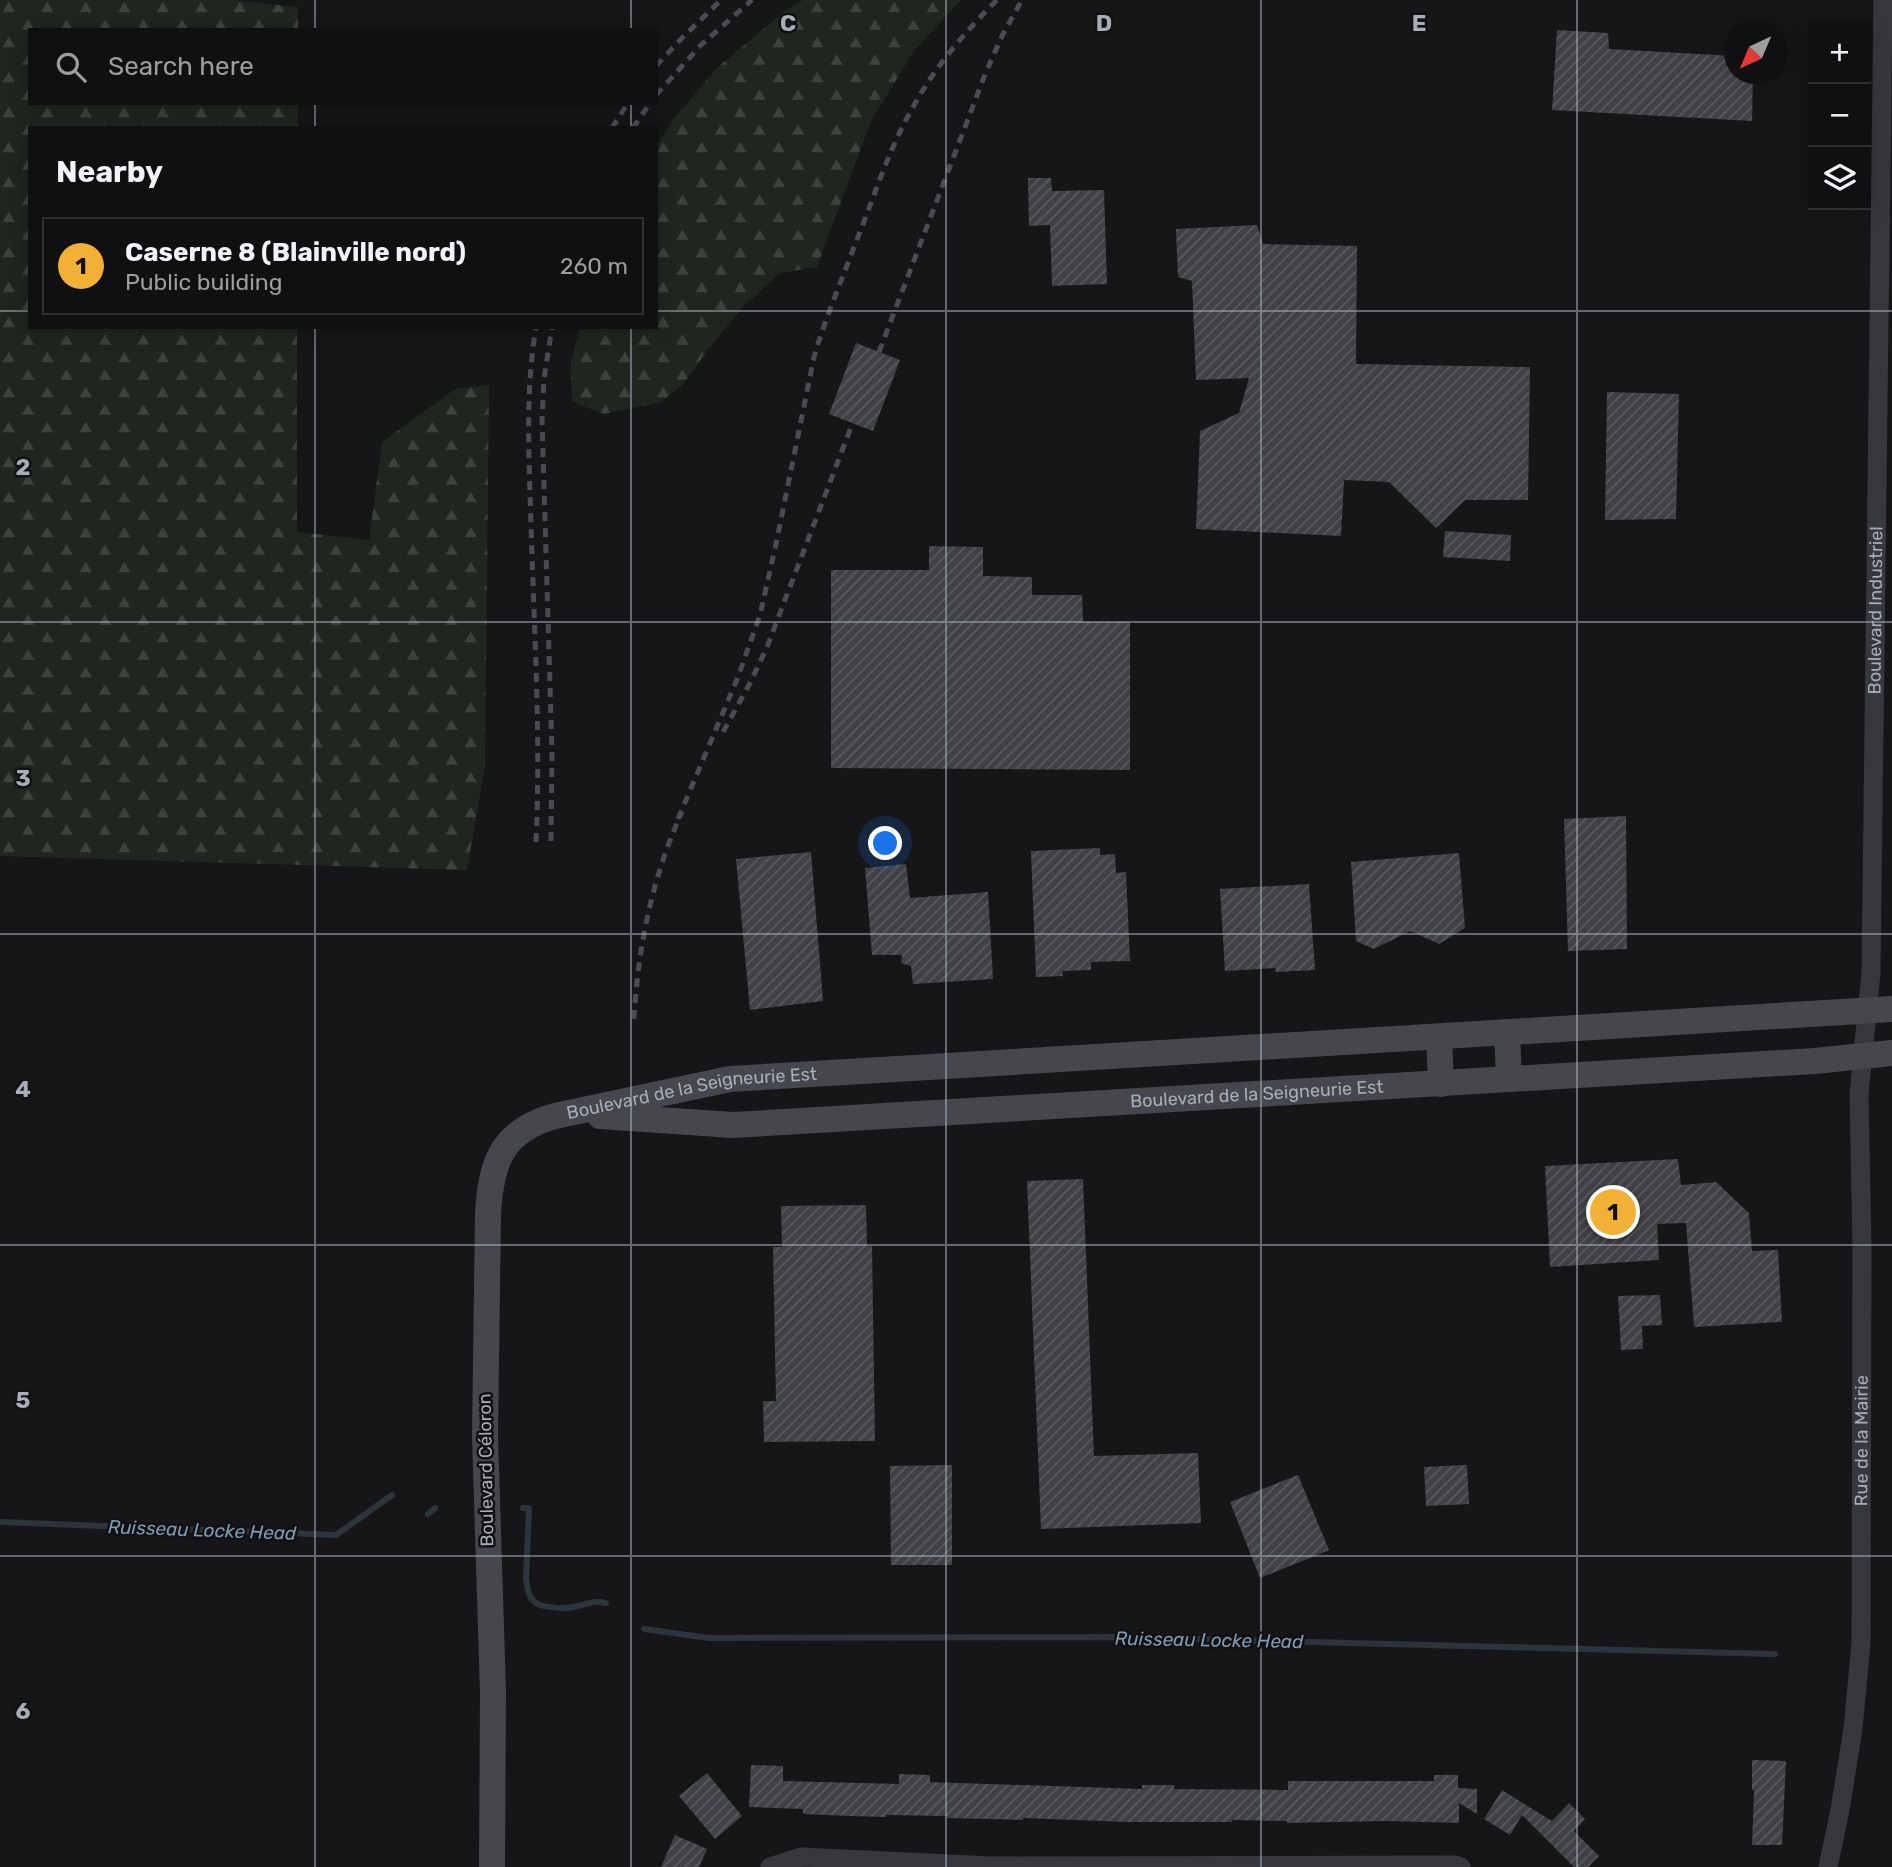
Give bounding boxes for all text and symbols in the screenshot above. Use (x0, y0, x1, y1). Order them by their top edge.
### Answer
text: C (780, 9, 796, 37)
text: D (1096, 9, 1112, 37)
text: E (1412, 9, 1426, 37)
north arrow (1724, 21, 1787, 84)
map controls (1808, 21, 1871, 210)
button: + (1808, 21, 1871, 84)
search box (28, 28, 658, 105)
icon: search (52, 48, 90, 86)
text: Search here (108, 51, 254, 82)
button: − (1808, 84, 1871, 147)
button: layers (1808, 147, 1871, 210)
text: Nearby (56, 154, 163, 190)
text: Caserne 8 (Blainville nord) (125, 237, 466, 268)
text: 1 (75, 252, 87, 280)
text: 260 m (560, 252, 628, 280)
text: Public building (125, 268, 282, 296)
text: 2 (16, 453, 30, 481)
street label: Boulevard Industriel (1863, 526, 1888, 694)
text: 3 (15, 764, 31, 792)
your location (868, 826, 902, 860)
street label: Boulevard de la Seigneurie Est (565, 1063, 818, 1124)
text: 4 (15, 1075, 31, 1103)
street label: Boulevard de la Seigneurie Est (1129, 1076, 1384, 1112)
pin: 1 (1590, 1186, 1636, 1238)
street label: Rue de la Mairie (1850, 1375, 1873, 1506)
text: 5 (16, 1386, 31, 1414)
street label: Boulevard Céloron (474, 1393, 498, 1547)
water label: Ruisseau Locke Head (107, 1515, 297, 1545)
water label: Ruisseau Locke Head (1114, 1627, 1304, 1653)
text: 6 (16, 1697, 31, 1725)

